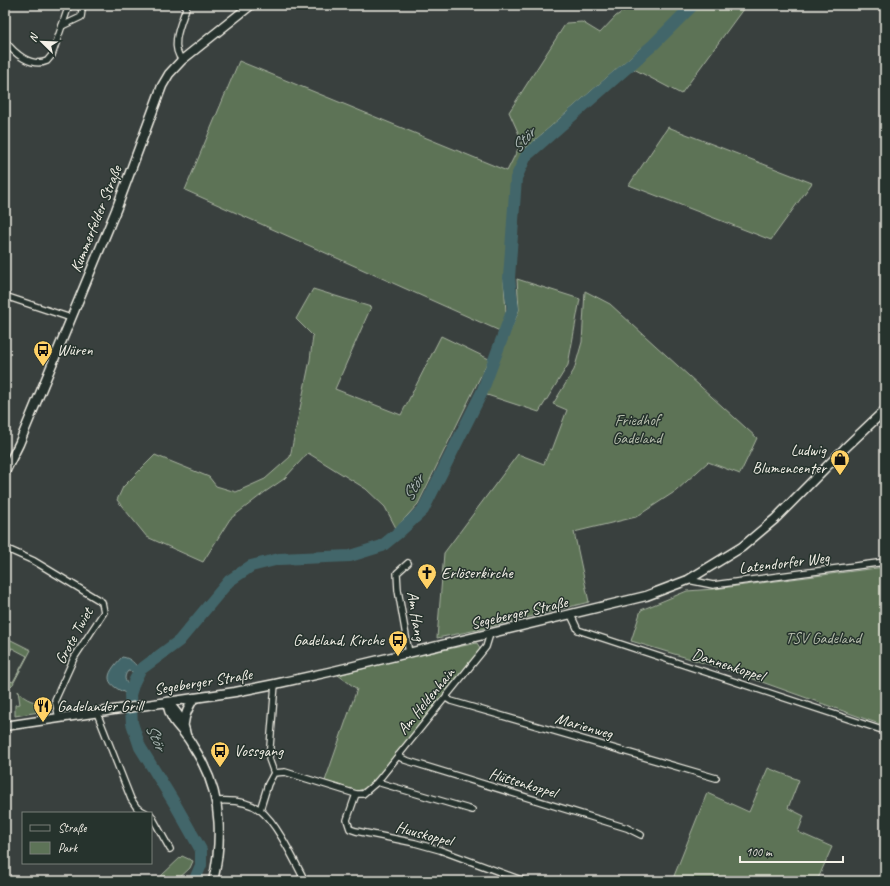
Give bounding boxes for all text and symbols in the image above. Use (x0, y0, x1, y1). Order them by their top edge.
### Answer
north arrow (22, 22, 62, 62)
text: N (25, 30, 41, 44)
water label: Stör (506, 121, 542, 157)
street label: Kummerfelder Straße (66, 161, 127, 275)
bus stop icon: Würen (32, 339, 54, 367)
place label: Würen (57, 340, 93, 360)
park label: Friedhof Gadeland (612, 410, 664, 448)
place label: Ludwig Blumencenter (752, 440, 828, 478)
shop icon: Ludwig Blumencenter (829, 448, 851, 476)
water label: Stör (397, 469, 430, 505)
street label: Latendorfer Weg (738, 547, 832, 578)
church icon: Erlöserkirche (416, 562, 438, 590)
place label: Erlöserkirche (441, 563, 514, 583)
street label: Am Hang (402, 590, 430, 643)
street label: Segeberger Straße (469, 592, 571, 634)
street label: Grote Twiet (50, 603, 98, 668)
park label: TSV Gadeland (785, 628, 863, 648)
bus stop icon: Gadeland, Kirche (387, 629, 409, 657)
place label: Gadeland, Kirche (293, 630, 386, 650)
street label: Dannenkoppel (689, 644, 770, 687)
street label: Am Heldenhain (393, 663, 460, 739)
street label: Segeberger Straße (153, 664, 255, 700)
restaurant icon: Gadelander Grill (32, 695, 54, 723)
place label: Gadelander Grill (57, 696, 146, 716)
street label: Marienweg (553, 708, 616, 744)
water label: Stör (141, 721, 172, 756)
bus stop icon: Vossgang (209, 740, 231, 768)
place label: Vossgang (234, 741, 284, 761)
street label: Hüttenkoppel (487, 763, 562, 804)
legend (22, 812, 152, 864)
street label: Huuskoppel (393, 817, 458, 852)
text: Straße (58, 820, 87, 836)
scale bar (740, 838, 843, 864)
text: Park (58, 840, 79, 856)
text: 100 m (746, 844, 773, 860)

